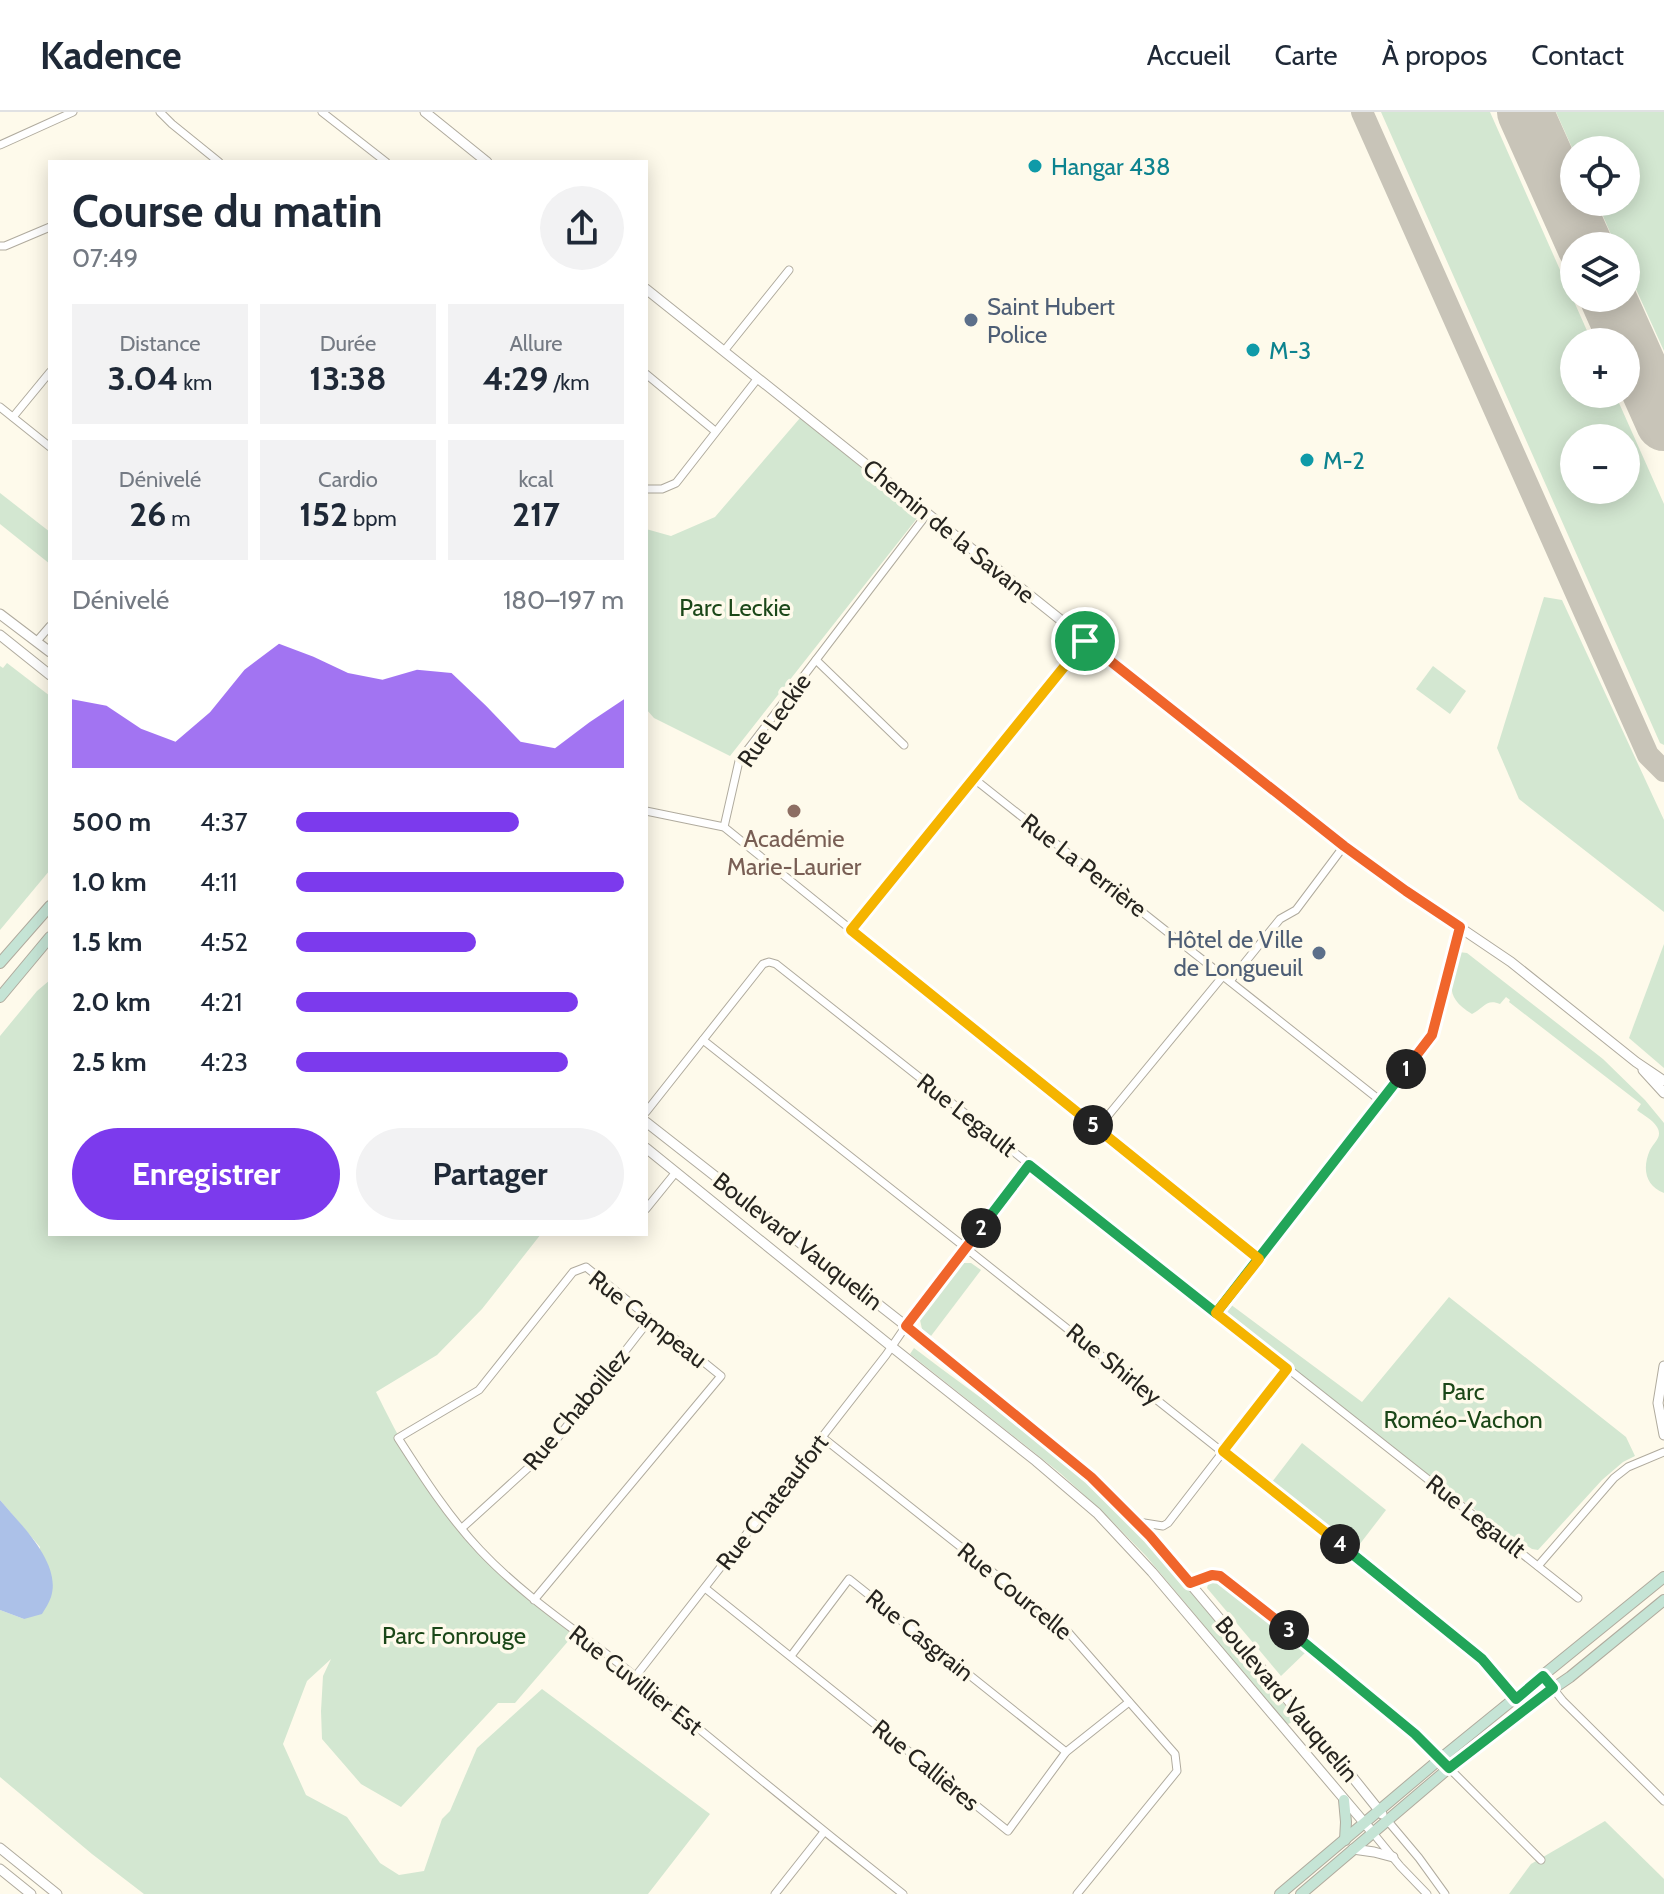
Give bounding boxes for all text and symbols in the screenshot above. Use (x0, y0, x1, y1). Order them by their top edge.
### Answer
text: Kadence (40, 32, 182, 79)
text: Accueil (1147, 38, 1230, 72)
text: Carte (1274, 38, 1338, 72)
text: À propos (1382, 38, 1487, 72)
text: Contact (1531, 38, 1624, 72)
map controls (1560, 136, 1640, 504)
button: locate (1560, 136, 1640, 216)
place label: Hangar 438 (1051, 152, 1171, 181)
marker: Hangar 438 (1026, 157, 1044, 175)
text: Course du matin (72, 185, 383, 238)
button: share (540, 186, 624, 270)
button: layers (1560, 232, 1640, 312)
text: 07:49 (72, 242, 138, 274)
place label: Saint Hubert Police (987, 292, 1115, 349)
marker: Saint Hubert Police (962, 311, 980, 329)
button: + (1560, 328, 1640, 408)
text: Distance (120, 330, 200, 357)
text: Durée (320, 330, 376, 357)
text: Allure (509, 330, 563, 357)
place label: M-3 (1269, 336, 1311, 365)
marker: M-3 (1244, 341, 1262, 359)
text: 3.04 (108, 357, 178, 399)
text: 13:38 (309, 357, 387, 399)
text: 4:29 (483, 357, 548, 399)
text: km (178, 369, 212, 396)
text: /km (548, 369, 589, 396)
button: − (1560, 424, 1640, 504)
place label: M-2 (1323, 446, 1365, 475)
marker: M-2 (1298, 451, 1316, 469)
street label: Chemin de la Savane (857, 453, 1041, 609)
text: Dénivelé (119, 466, 201, 493)
text: Cardio (318, 466, 378, 493)
text: kcal (518, 466, 554, 493)
text: 26 (129, 493, 166, 535)
text: 152 (299, 493, 348, 535)
text: 217 (512, 493, 560, 535)
text: m (166, 505, 191, 532)
text: bpm (348, 505, 397, 532)
text: Dénivelé (72, 584, 169, 616)
text: 180–197 m (503, 584, 624, 616)
park label: Parc Leckie (679, 593, 791, 622)
pin (1051, 607, 1119, 675)
icon: arrive (1063, 619, 1107, 663)
street label: Rue Leckie (731, 668, 817, 772)
marker: Académie Marie-Laurier (785, 802, 803, 820)
text: 500 m (72, 806, 151, 838)
text: 4:37 (200, 806, 248, 838)
street label: Rue La Perrière (1015, 807, 1153, 923)
place label: Académie Marie-Laurier (727, 824, 862, 881)
text: 1.0 km (72, 866, 147, 898)
text: 4:11 (200, 866, 237, 898)
place label: Hôtel de Ville de Longueuil (1167, 925, 1303, 982)
text: 1.5 km (72, 926, 142, 958)
text: 4:52 (200, 926, 248, 958)
marker: Hôtel de Ville de Longueuil (1310, 944, 1328, 962)
text: 2.0 km (72, 986, 151, 1018)
text: 4:21 (200, 986, 243, 1018)
text: 2.5 km (72, 1046, 147, 1078)
text: 4:23 (200, 1046, 248, 1078)
pin: 1 (1386, 1049, 1426, 1089)
text: 1 (1402, 1055, 1410, 1082)
street label: Rue Legault (912, 1067, 1022, 1163)
pin: 5 (1073, 1105, 1113, 1145)
text: 5 (1087, 1111, 1099, 1138)
button: Enregistrer (72, 1128, 340, 1220)
button: Partager (356, 1128, 624, 1220)
street label: Boulevard Vauquelin (707, 1166, 889, 1316)
pin: 2 (961, 1208, 1001, 1248)
text: 2 (975, 1214, 987, 1241)
street label: Rue Campeau (583, 1264, 713, 1374)
street label: Rue Shirley (1061, 1317, 1167, 1411)
street label: Rue Chaboillez (517, 1342, 635, 1476)
park label: Parc Roméo-Vachon (1383, 1377, 1543, 1434)
street label: Rue Chateaufort (710, 1428, 834, 1576)
street label: Rue Legault (1421, 1468, 1531, 1564)
pin: 4 (1320, 1524, 1360, 1564)
text: 4 (1333, 1530, 1347, 1557)
street label: Rue Courcelle (952, 1536, 1078, 1646)
street label: Rue Casgrain (860, 1583, 980, 1687)
street label: Boulevard Vauquelin (1209, 1610, 1365, 1788)
pin: 3 (1269, 1610, 1309, 1650)
text: 3 (1283, 1616, 1295, 1643)
street label: Rue Cuvillier Est (564, 1619, 708, 1741)
park label: Parc Fonrouge (382, 1621, 526, 1650)
street label: Rue Callières (867, 1713, 985, 1817)

